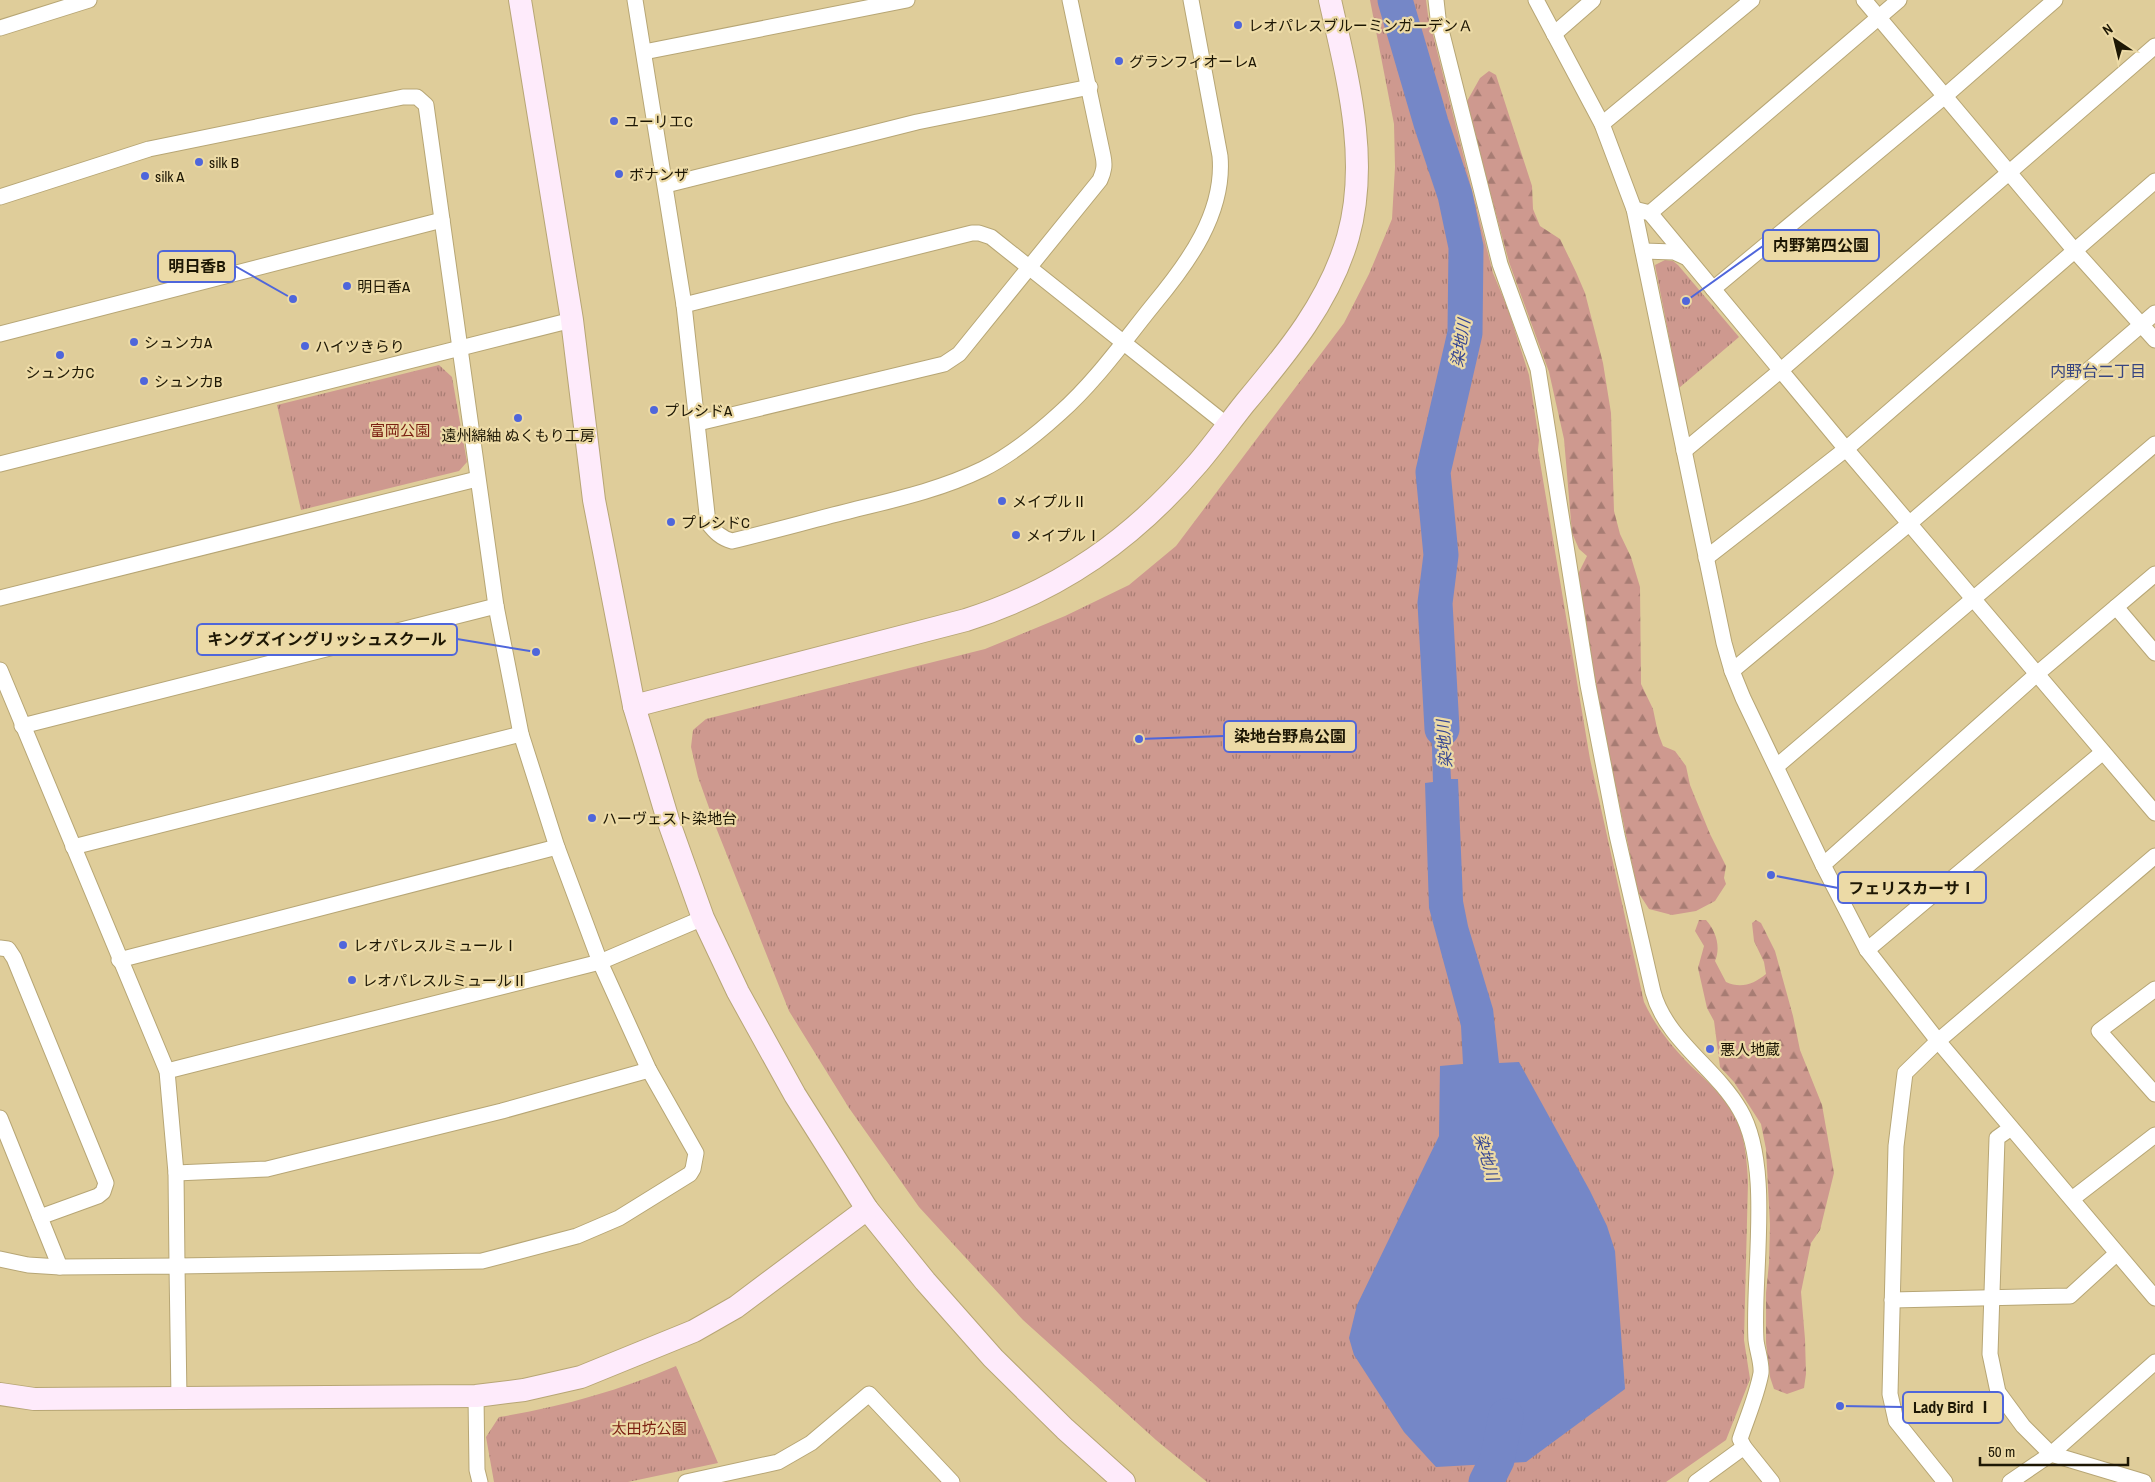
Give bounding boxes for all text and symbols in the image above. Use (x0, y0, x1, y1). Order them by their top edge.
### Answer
place label: レオパレスブルーミンガーデンＡ (1248, 15, 1473, 36)
north arrow (2090, 15, 2140, 65)
marker: レオパレスブルーミンガーデンＡ (1232, 19, 1244, 31)
text: N (2099, 20, 2116, 39)
place label: グランフィオーレA (1129, 51, 1257, 72)
marker: グランフィオーレA (1113, 55, 1125, 67)
place label: ユーリエC (624, 111, 693, 132)
marker: ユーリエC (608, 115, 620, 127)
place label: silk B (209, 152, 239, 173)
marker: silk B (193, 156, 205, 168)
place label: ボナンザ (629, 164, 689, 185)
place label: silk A (155, 166, 185, 187)
marker: ボナンザ (613, 168, 625, 180)
marker: silk A (139, 170, 151, 182)
callout: 内野第四公園 (1763, 230, 1879, 261)
text: 内野第四公園 (1773, 234, 1869, 256)
callout: 明日香B (158, 251, 235, 282)
text: 明日香B (168, 255, 226, 277)
place label: 明日香A (357, 276, 411, 297)
marker: 明日香A (341, 280, 353, 292)
water label: 染地川 (1445, 316, 1475, 368)
place label: シュンカA (144, 332, 213, 353)
marker: シュンカA (128, 336, 140, 348)
place label: ハイツきらり (315, 336, 405, 357)
marker: ハイツきらり (299, 340, 311, 352)
marker: シュンカC (54, 349, 66, 361)
district label: 内野台二丁目 (2050, 360, 2146, 382)
place label: シュンカC (26, 362, 95, 383)
place label: シュンカB (154, 371, 222, 392)
marker: シュンカB (138, 375, 150, 387)
place label: プレシドA (664, 400, 733, 421)
marker: プレシドA (648, 404, 660, 416)
marker: 遠州綿紬 ぬくもり工房 (512, 412, 524, 424)
park label: 富岡公園 (370, 420, 430, 441)
place label: 遠州綿紬 ぬくもり工房 (441, 425, 595, 446)
place label: メイプルⅡ (1012, 491, 1087, 512)
marker: メイプルⅡ (996, 495, 1008, 507)
place label: プレシドC (681, 512, 750, 533)
marker: プレシドC (665, 516, 677, 528)
place label: メイプルⅠ (1026, 525, 1101, 546)
marker: メイプルⅠ (1010, 529, 1022, 541)
callout: キングズイングリッシュスクール (197, 624, 457, 655)
text: キングズイングリッシュスクール (207, 628, 447, 650)
water label: 染地川 (1431, 717, 1457, 769)
callout: 染地台野鳥公園 (1224, 721, 1356, 752)
text: 染地台野鳥公園 (1234, 725, 1346, 747)
place label: ハーヴェスト染地台 (602, 808, 737, 829)
marker: ハーヴェスト染地台 (586, 812, 598, 824)
callout: フェリスカーサⅠ (1838, 872, 1986, 903)
text: フェリスカーサⅠ (1848, 877, 1976, 899)
place label: レオパレスルミュールⅠ (353, 935, 518, 956)
marker: レオパレスルミュールⅠ (337, 939, 349, 951)
place label: レオパレスルミュールⅡ (362, 970, 527, 991)
marker: レオパレスルミュールⅡ (346, 974, 358, 986)
place label: 悪人地蔵 (1720, 1039, 1780, 1060)
marker: 悪人地蔵 (1704, 1043, 1716, 1055)
water label: 染地川 (1470, 1131, 1505, 1185)
callout: Lady Bird Ⅰ (1903, 1392, 2003, 1423)
text: Lady Bird Ⅰ (1913, 1396, 1993, 1418)
park label: 太田坊公園 (611, 1418, 687, 1439)
scale bar (1980, 1434, 2128, 1466)
text: 50 m (1988, 1441, 2015, 1462)

